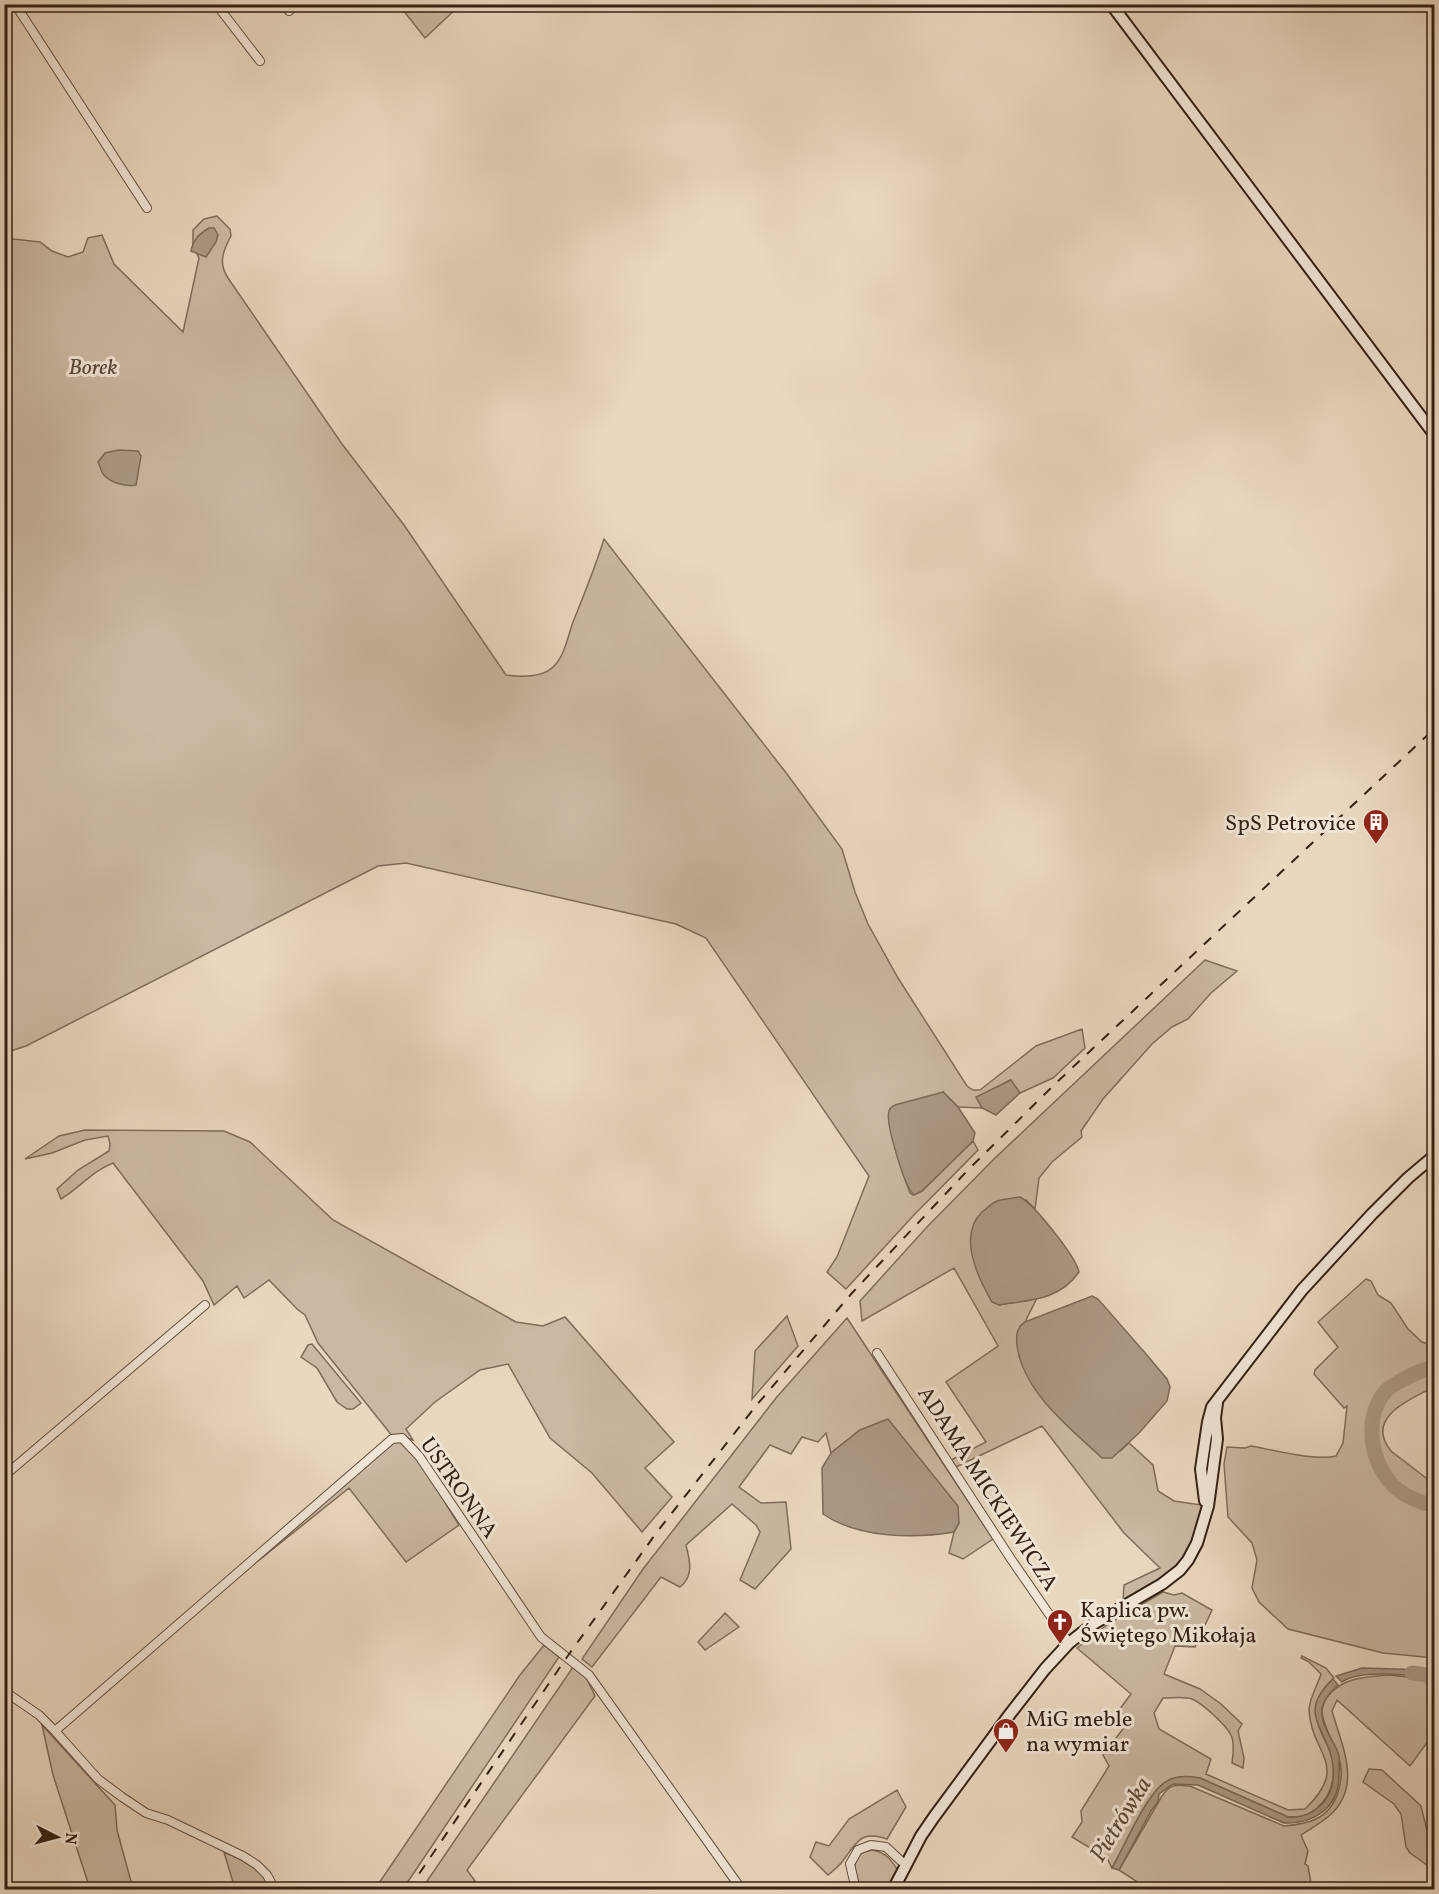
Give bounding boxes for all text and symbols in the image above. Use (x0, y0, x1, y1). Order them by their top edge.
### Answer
park label: Borek (68, 353, 118, 384)
building icon: SpS Petrovice (1361, 807, 1391, 845)
place label: SpS Petrovice (1225, 809, 1356, 840)
street label: ADAMA MICKIEWICZA (909, 1381, 1065, 1598)
street label: USTRONNA (412, 1432, 504, 1545)
place label: Kaplica pw. Świętego Mikołaja (1080, 1596, 1257, 1652)
church icon: Kaplica pw. Świętego Mikołaja (1045, 1607, 1075, 1645)
place label: MiG meble na wymiar (1026, 1705, 1132, 1761)
shop icon: MiG meble na wymiar (991, 1716, 1021, 1754)
water label: Pietrówka (1082, 1771, 1161, 1869)
north arrow (27, 1807, 87, 1867)
text: N (58, 1831, 81, 1846)

